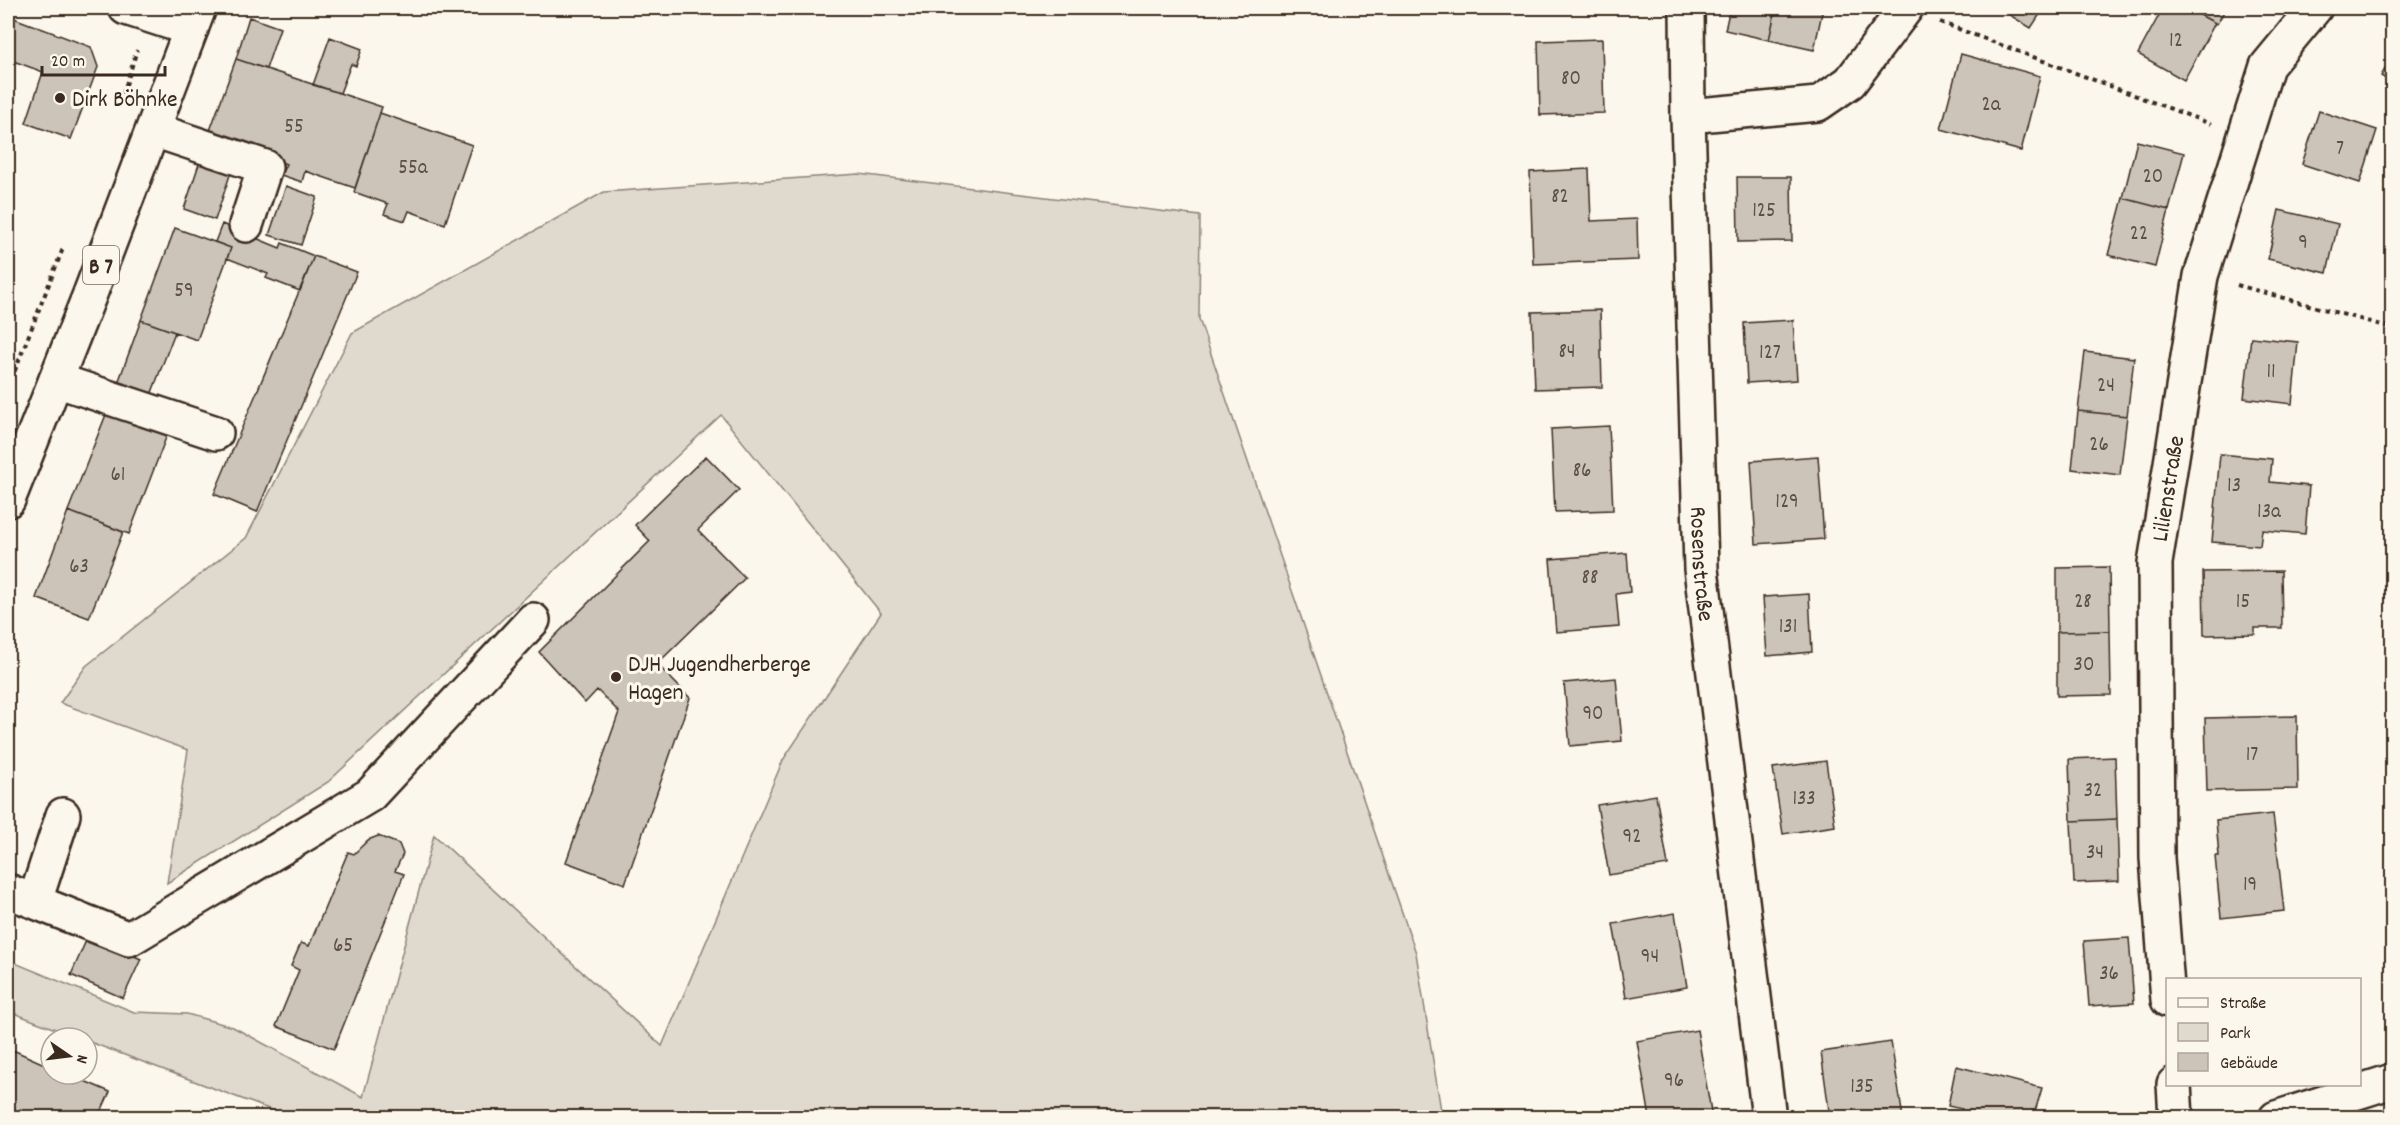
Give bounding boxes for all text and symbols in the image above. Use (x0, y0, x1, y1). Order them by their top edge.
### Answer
house number: 12 (2169, 27, 2183, 57)
scale bar (42, 39, 165, 77)
text: 20 m (51, 50, 85, 75)
house number: 80 (1561, 65, 1581, 95)
place label: Dirk Böhnke (72, 84, 178, 118)
marker: Dirk Böhnke (53, 91, 67, 105)
house number: 2a (1981, 91, 2002, 121)
house number: 55 (284, 113, 304, 143)
house number: 7 (2336, 135, 2344, 165)
house number: 55a (398, 154, 429, 184)
house number: 20 (2143, 163, 2163, 193)
house number: 82 (1551, 183, 1569, 213)
house number: 125 (1752, 197, 1776, 227)
house number: 22 (2130, 220, 2148, 250)
house number: 9 (2298, 229, 2308, 259)
road number: B 7 (83, 246, 119, 284)
house number: 59 (174, 277, 194, 307)
house number: 84 (1558, 338, 1576, 368)
house number: 127 (1759, 339, 1781, 369)
house number: 11 (2266, 358, 2276, 388)
house number: 24 (2097, 372, 2115, 402)
house number: 26 (2089, 431, 2109, 461)
street label: Lilienstraße (2145, 433, 2195, 544)
house number: 86 (1573, 457, 1591, 487)
house number: 61 (111, 461, 125, 491)
house number: 13 (2227, 472, 2241, 502)
house number: 129 (1775, 488, 1799, 518)
house number: 13a (2257, 498, 2282, 528)
street label: Rosenstraße (1679, 506, 1721, 624)
house number: 63 (69, 553, 89, 583)
house number: 88 (1582, 564, 1598, 594)
house number: 28 (2074, 588, 2092, 618)
house number: 15 (2236, 588, 2250, 618)
house number: 131 (1779, 613, 1797, 643)
place label: DJH Jugendherberge Hagen (628, 649, 811, 711)
house number: 30 (2074, 651, 2094, 681)
marker: DJH Jugendherberge Hagen (609, 670, 623, 684)
house number: 90 (1582, 700, 1604, 730)
house number: 17 (2246, 741, 2258, 771)
house number: 32 (2084, 777, 2102, 807)
house number: 133 (1792, 785, 1816, 815)
house number: 92 (1623, 823, 1641, 853)
house number: 34 (2086, 839, 2104, 869)
house number: 19 (2243, 871, 2257, 901)
house number: 65 (333, 932, 353, 962)
house number: 94 (1641, 943, 1659, 973)
house number: 36 (2099, 960, 2119, 990)
legend (2166, 978, 2361, 1086)
text: Straße (2220, 992, 2266, 1017)
text: Park (2220, 1022, 2251, 1047)
north arrow (39, 1026, 99, 1086)
text: N (69, 1052, 93, 1066)
text: Gebäude (2220, 1052, 2278, 1077)
house number: 96 (1664, 1067, 1684, 1097)
house number: 135 (1850, 1073, 1874, 1103)

